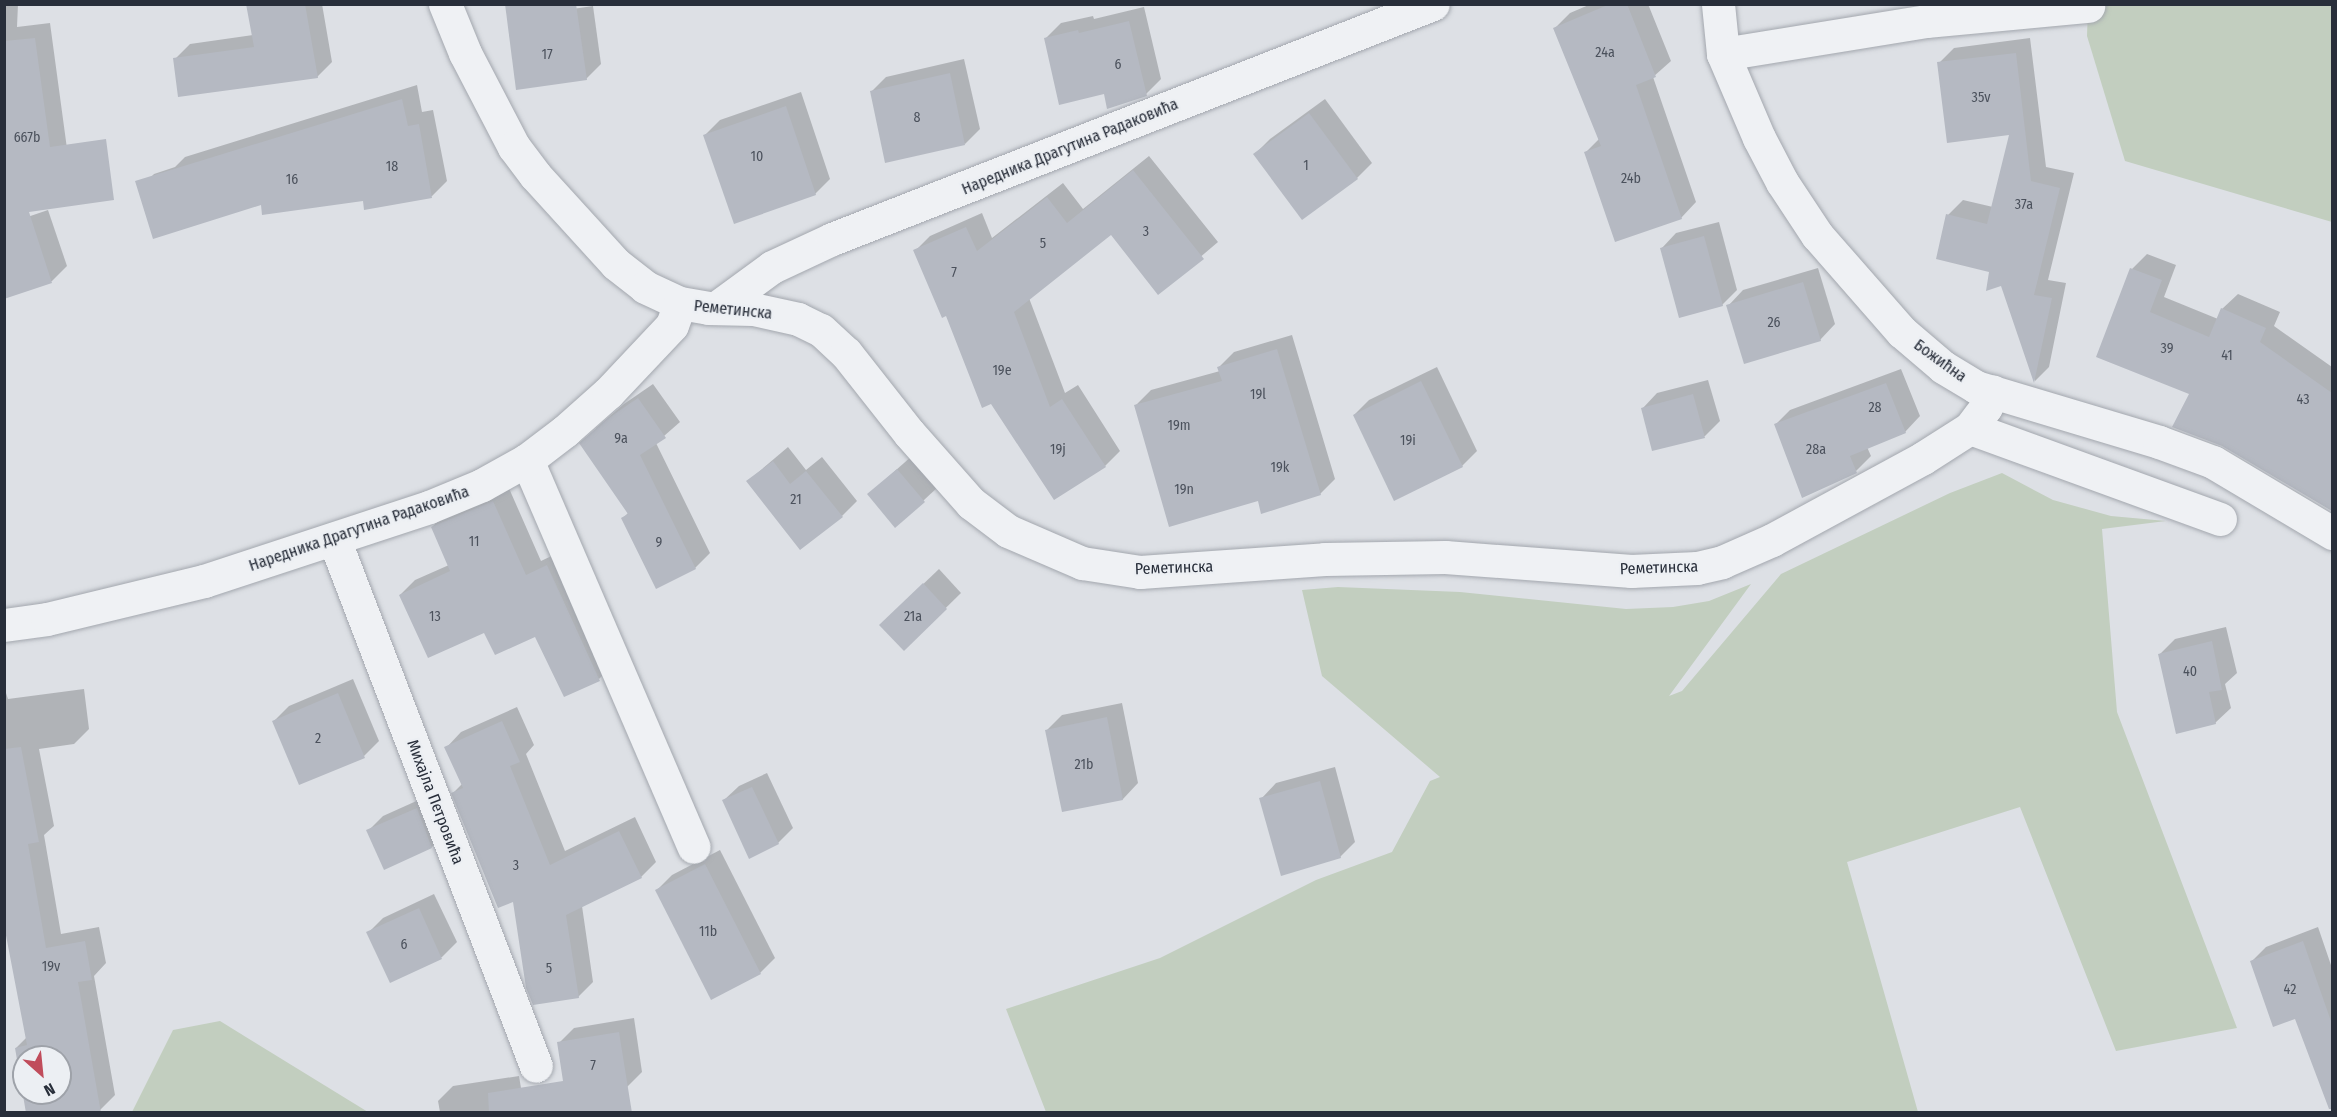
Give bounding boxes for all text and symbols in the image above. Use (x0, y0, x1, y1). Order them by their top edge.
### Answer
house number: 24a (1595, 45, 1615, 61)
house number: 17 (541, 47, 553, 63)
house number: 6 (1115, 57, 1121, 73)
house number: 35v (1972, 90, 1990, 106)
street label: Наредника Драгутина Радаковића (959, 95, 1181, 199)
house number: 8 (914, 110, 920, 126)
house number: 667b (14, 130, 40, 146)
house number: 10 (751, 149, 763, 165)
house number: 1 (1303, 158, 1309, 174)
house number: 18 (386, 159, 398, 175)
house number: 24b (1621, 171, 1641, 187)
house number: 16 (286, 172, 298, 188)
house number: 37a (2015, 197, 2033, 213)
house number: 3 (1143, 224, 1149, 240)
house number: 5 (1040, 236, 1046, 252)
house number: 7 (951, 265, 957, 281)
street label: Реметинска (693, 296, 773, 324)
house number: 26 (1767, 315, 1781, 331)
street label: Божићна (1910, 335, 1970, 387)
house number: 39 (2161, 341, 2173, 357)
house number: 41 (2221, 348, 2233, 364)
house number: 19e (992, 363, 1012, 379)
house number: 19l (1250, 387, 1266, 403)
house number: 43 (2297, 392, 2309, 408)
house number: 28 (1868, 400, 1882, 416)
house number: 19m (1167, 418, 1191, 434)
house number: 9a (614, 431, 628, 447)
house number: 19i (1400, 433, 1416, 449)
house number: 19j (1050, 442, 1066, 458)
house number: 28a (1806, 442, 1826, 458)
house number: 19k (1271, 460, 1289, 476)
street label: Наредника Драгутина Радаковића (246, 482, 472, 576)
house number: 19n (1174, 482, 1194, 498)
house number: 21 (790, 492, 802, 508)
house number: 11 (469, 534, 479, 550)
house number: 9 (656, 535, 662, 551)
street label: Реметинска (1134, 557, 1214, 579)
street label: Реметинска (1619, 557, 1699, 579)
house number: 13 (429, 609, 441, 625)
house number: 21a (904, 609, 922, 625)
house number: 40 (2183, 664, 2197, 680)
house number: 2 (315, 731, 321, 747)
street label: Михајла Петровића (402, 737, 468, 867)
house number: 21b (1075, 757, 1093, 773)
house number: 3 (513, 858, 519, 874)
house number: 11b (699, 924, 717, 940)
house number: 6 (401, 937, 407, 953)
house number: 19v (42, 959, 60, 975)
house number: 5 (546, 961, 552, 977)
house number: 42 (2284, 982, 2296, 998)
north arrow (12, 1045, 72, 1105)
house number: 7 (590, 1058, 596, 1074)
text: N (41, 1079, 58, 1100)

